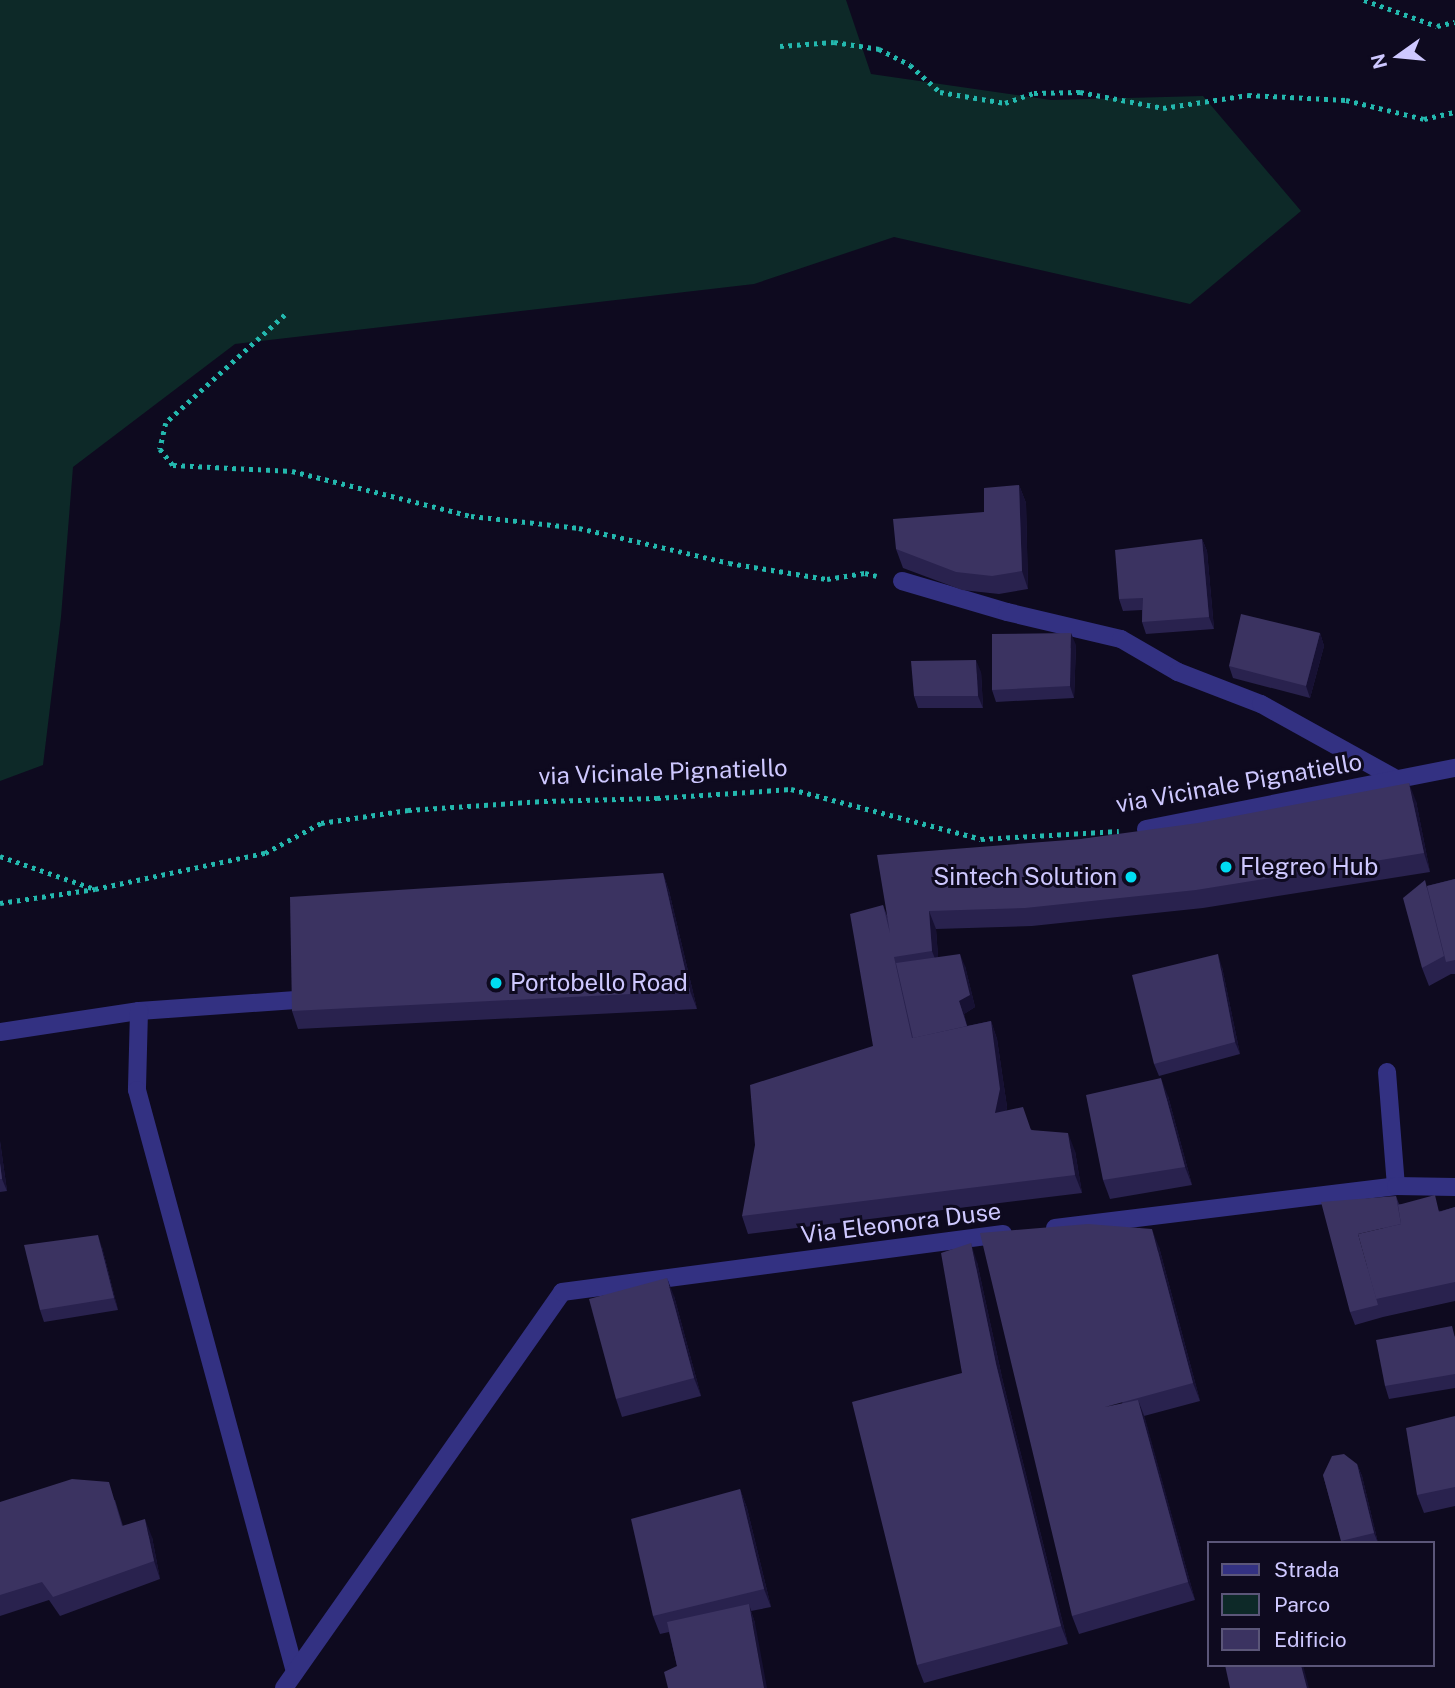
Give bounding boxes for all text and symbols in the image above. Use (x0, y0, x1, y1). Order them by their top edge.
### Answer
north arrow (1364, 21, 1434, 91)
text: N (1366, 51, 1391, 71)
street label: via Vicinale Pignatiello (1113, 747, 1365, 819)
street label: via Vicinale Pignatiello (538, 753, 788, 791)
place label: Flegreo Hub (1240, 853, 1378, 881)
marker: Flegreo Hub (1218, 859, 1234, 875)
place label: Sintech Solution (933, 863, 1117, 891)
marker: Sintech Solution (1123, 869, 1139, 885)
place label: Portobello Road (510, 969, 688, 997)
marker: Portobello Road (488, 975, 504, 991)
street label: Via Eleonora Duse (799, 1196, 1003, 1250)
legend (1206, 1541, 1434, 1667)
text: Strada (1274, 1557, 1339, 1582)
text: Parco (1274, 1592, 1330, 1617)
text: Edificio (1274, 1627, 1347, 1652)

